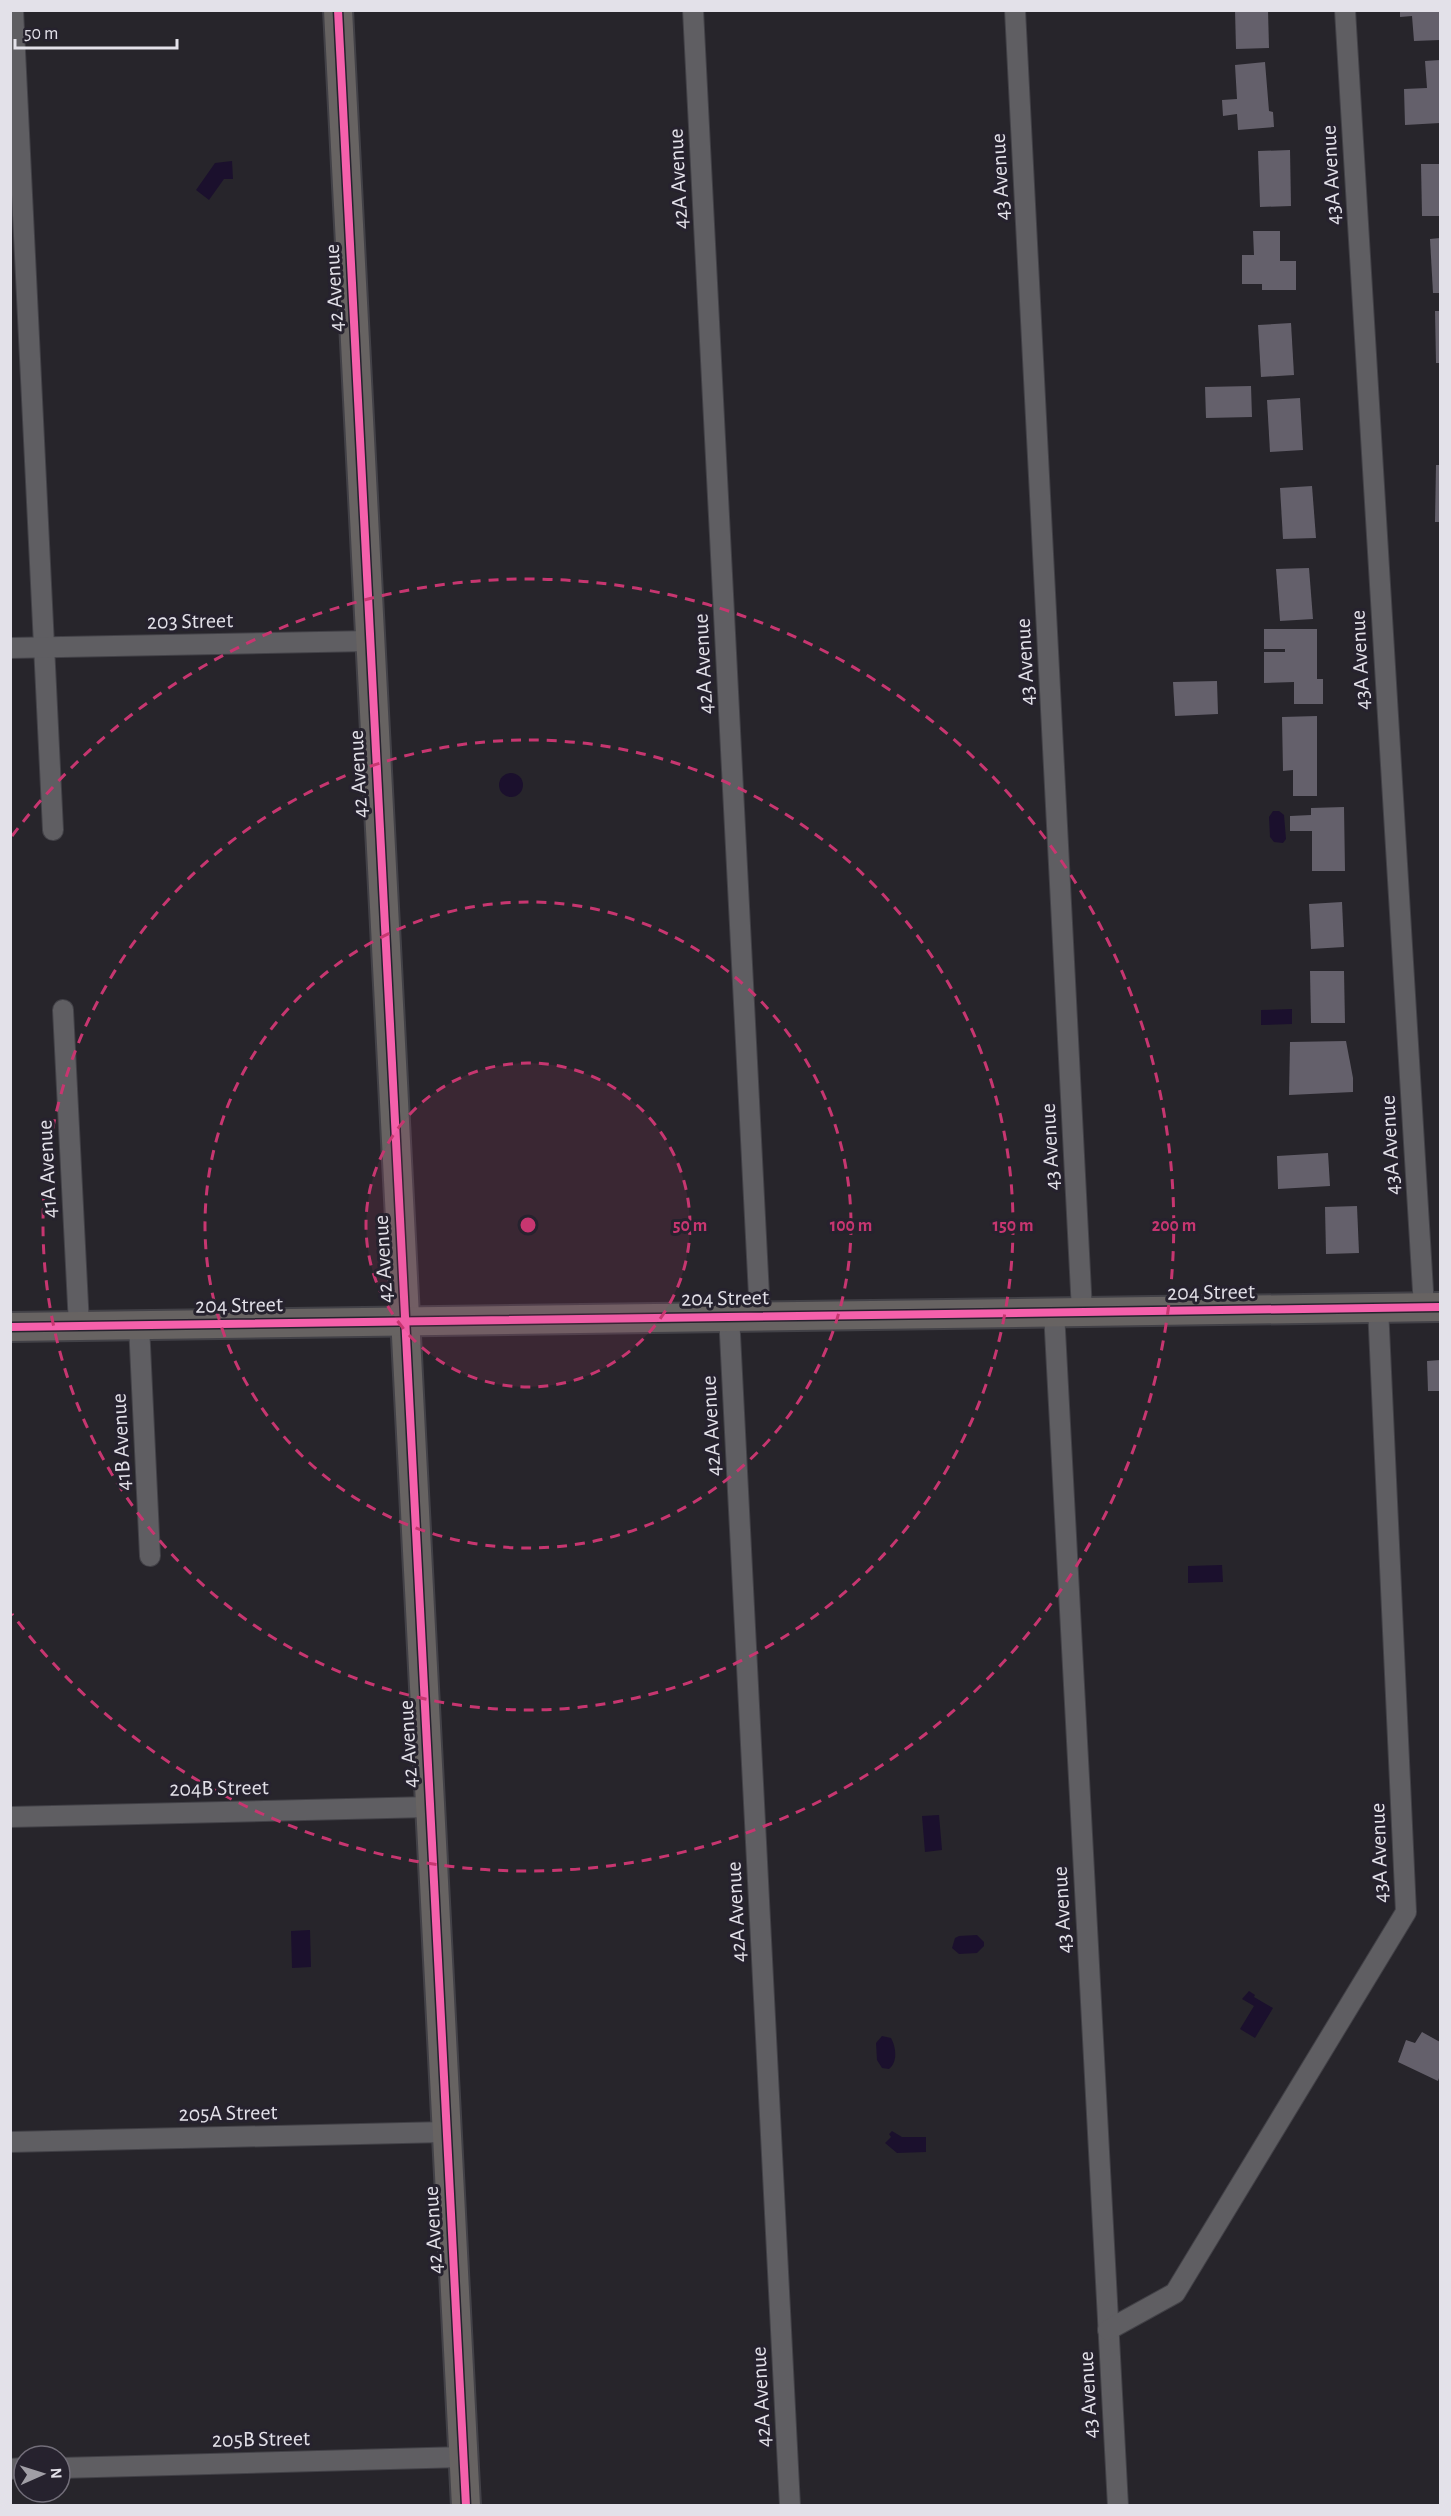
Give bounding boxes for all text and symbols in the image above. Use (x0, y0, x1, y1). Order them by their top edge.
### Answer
scale bar (15, 12, 177, 50)
text: 50 m (24, 25, 58, 43)
street label: 43A Avenue (1317, 124, 1345, 226)
street label: 42A Avenue (664, 128, 692, 230)
street label: 43 Avenue (987, 133, 1013, 221)
street label: 42 Avenue (321, 243, 347, 333)
street label: 203 Street (147, 609, 233, 633)
street label: 43A Avenue (1346, 609, 1374, 711)
street label: 42A Avenue (689, 613, 717, 715)
street label: 43 Avenue (1012, 618, 1038, 706)
street label: 42 Avenue (345, 729, 371, 819)
street label: 43A Avenue (1376, 1094, 1404, 1196)
street label: 43 Avenue (1037, 1103, 1063, 1191)
street label: 41A Avenue (33, 1119, 61, 1219)
street label: 42 Avenue (370, 1214, 396, 1304)
centre of rings (518, 1215, 538, 1235)
text: 50 m (673, 1217, 707, 1235)
text: 100 m (830, 1217, 872, 1235)
text: 150 m (993, 1217, 1033, 1235)
text: 200 m (1152, 1217, 1196, 1235)
street label: 204 Street (1167, 1280, 1255, 1304)
street label: 204 Street (681, 1286, 769, 1310)
street label: 204 Street (195, 1293, 283, 1317)
street label: 42A Avenue (697, 1375, 725, 1477)
street label: 41B Avenue (107, 1393, 135, 1491)
street label: 42 Avenue (395, 1699, 421, 1789)
street label: 204B Street (169, 1776, 269, 1800)
street label: 43A Avenue (1366, 1803, 1392, 1903)
street label: 42A Avenue (722, 1861, 750, 1963)
street label: 43 Avenue (1049, 1866, 1075, 1954)
street label: 205A Street (178, 2101, 278, 2125)
street label: 42 Avenue (420, 2185, 446, 2275)
street label: 42A Avenue (747, 2346, 775, 2448)
street label: 43 Avenue (1075, 2351, 1101, 2439)
street label: 205B Street (212, 2427, 310, 2451)
north arrow (12, 2444, 72, 2504)
text: N (48, 2467, 64, 2479)

